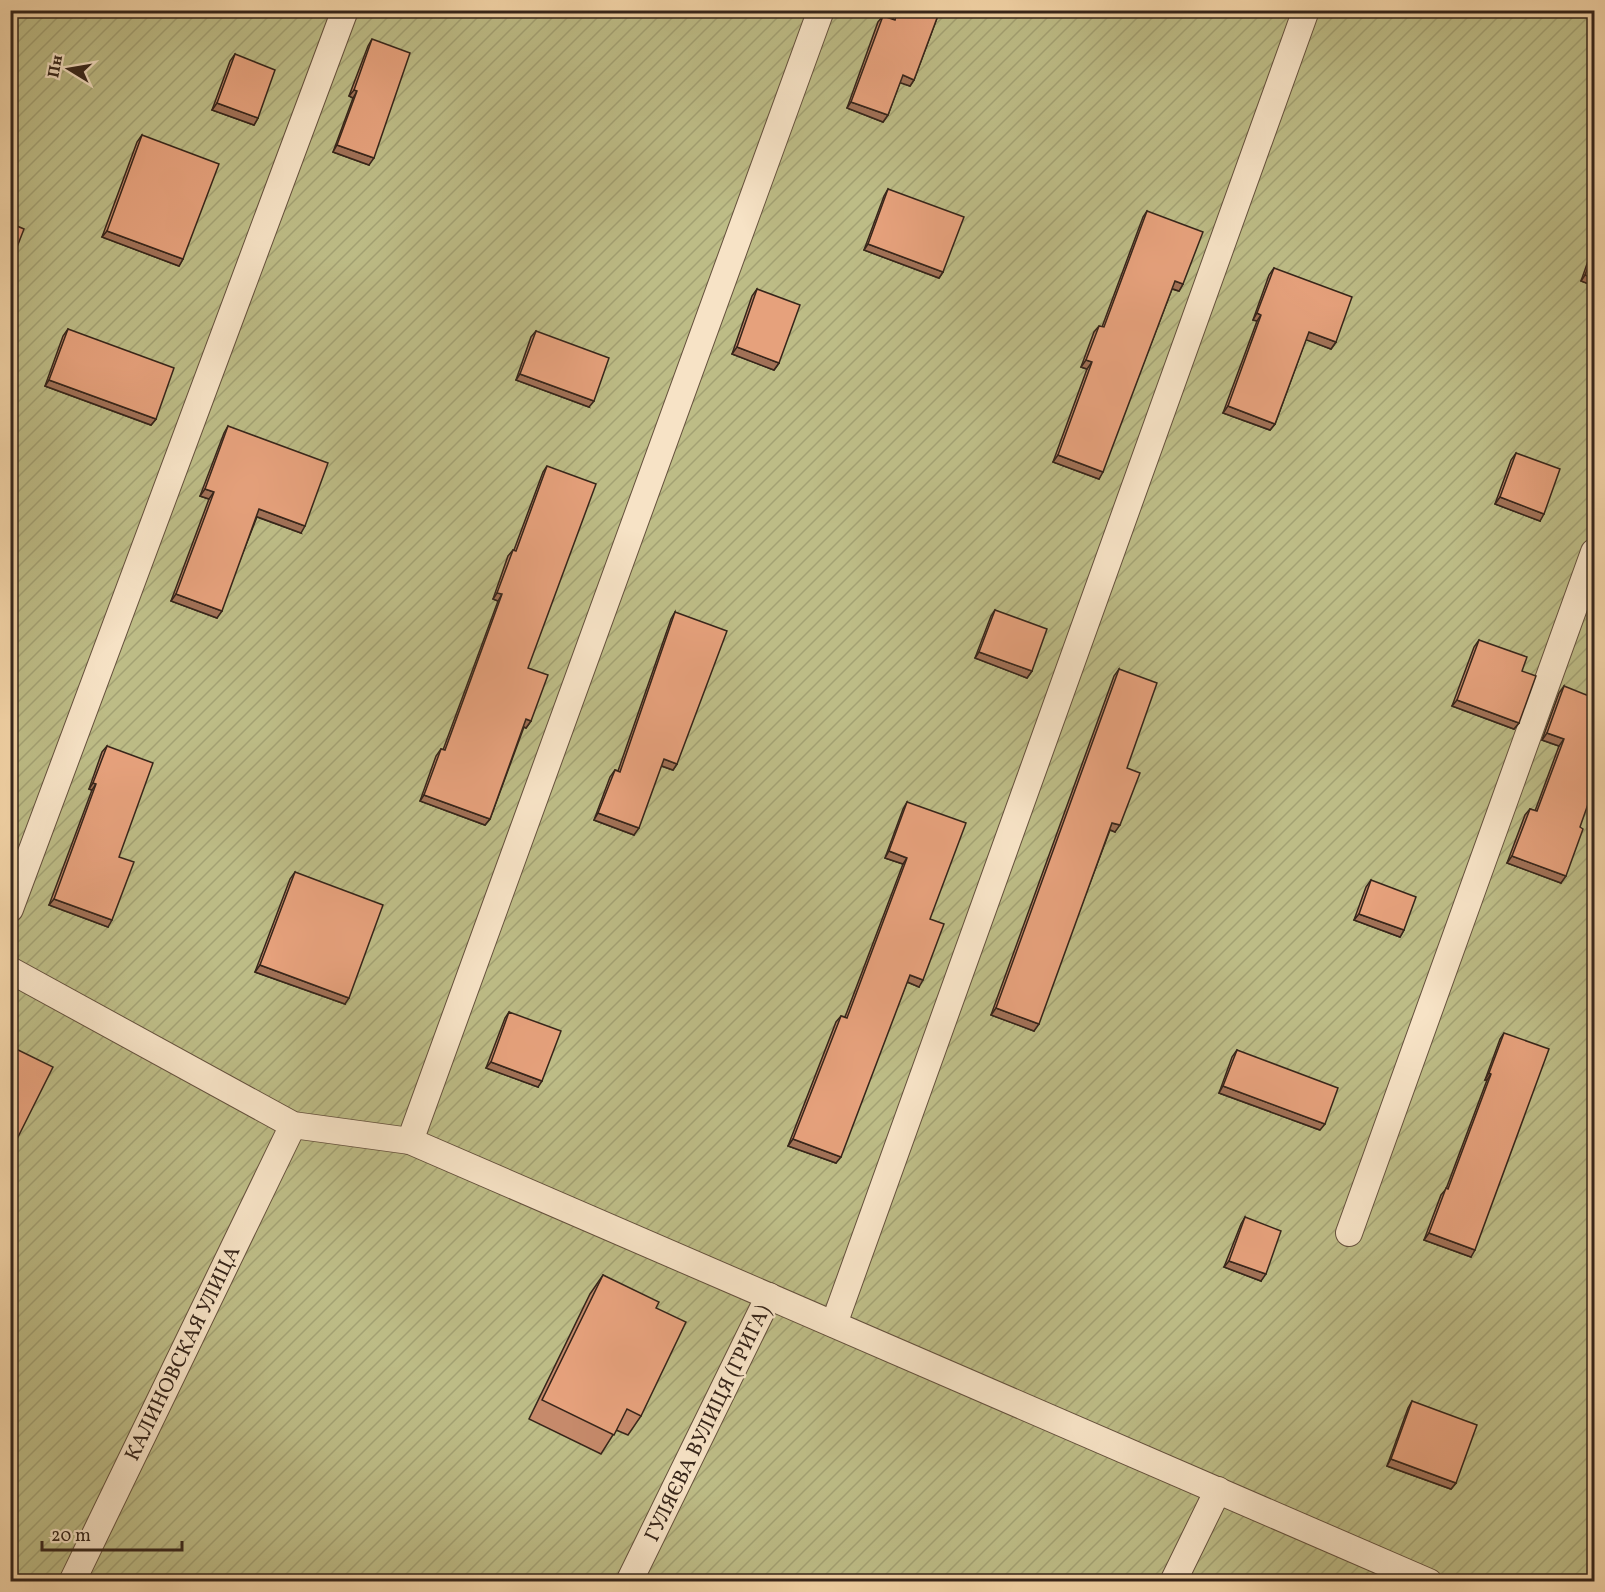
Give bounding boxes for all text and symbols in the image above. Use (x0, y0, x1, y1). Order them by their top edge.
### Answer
north arrow (39, 39, 99, 99)
text: Пн (43, 53, 69, 80)
street label: КАЛИНОВСКАЯ УЛИЦА (119, 1241, 248, 1466)
street label: ГУЛЯЄВА ВУЛИЦЯ (ГРИГА) (638, 1300, 778, 1547)
scale bar (42, 1514, 182, 1552)
text: 20 m (51, 1524, 91, 1549)

